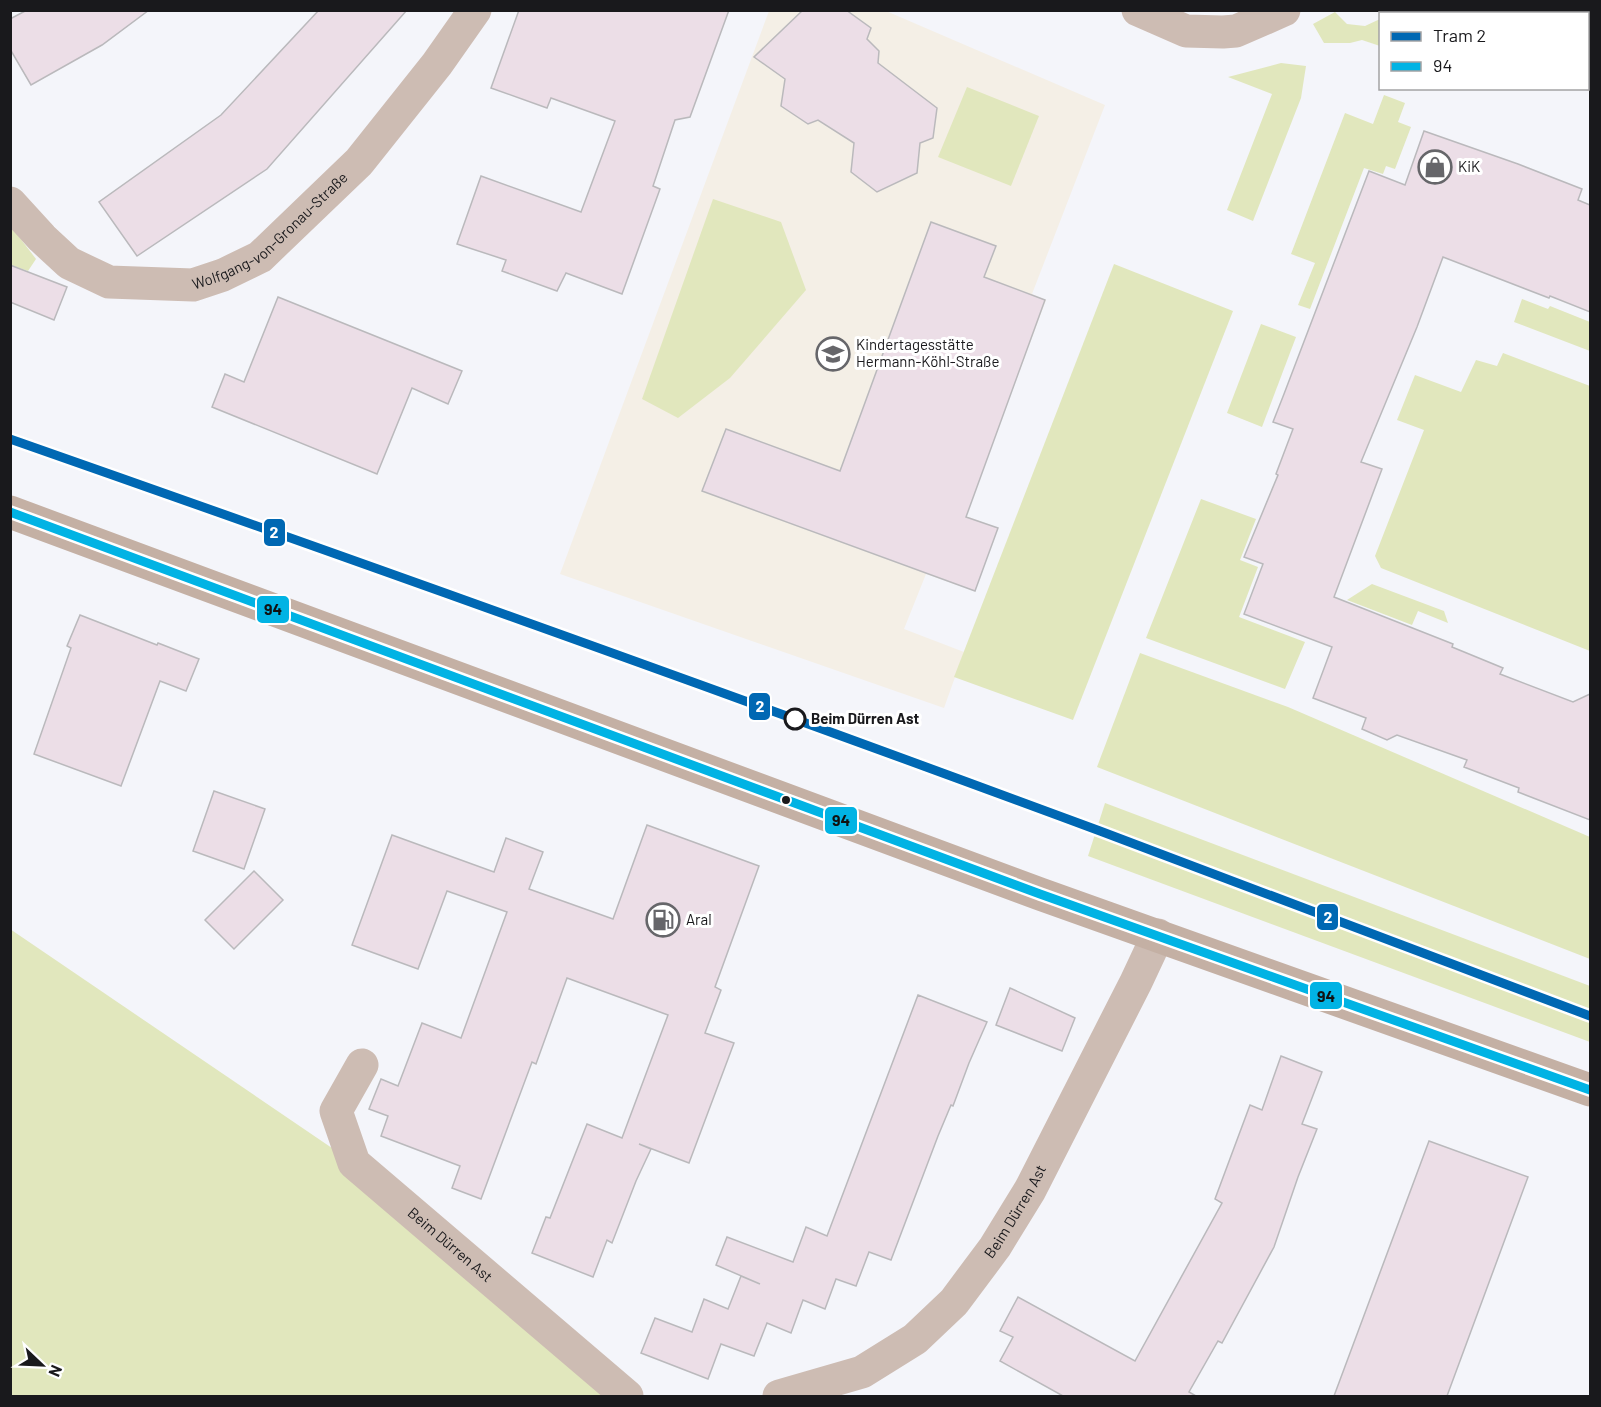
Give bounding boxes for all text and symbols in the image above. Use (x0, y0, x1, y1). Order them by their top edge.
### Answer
legend (1379, 12, 1589, 90)
text: Tram 2 (1433, 24, 1486, 46)
text: 94 (1433, 54, 1452, 76)
shop icon: KiK (1417, 149, 1453, 185)
place label: KiK (1458, 157, 1480, 175)
street label: Wolfgang-von-Gronau-Straße (190, 168, 351, 293)
place label: Kindertagesstätte Hermann-Köhl-Straße (856, 335, 999, 370)
school or university icon: Kindertagesstätte Hermann-Köhl-Straße (815, 336, 851, 372)
line badge: 2 (263, 518, 286, 547)
text: 2 (270, 522, 279, 541)
line badge: 94 (256, 595, 290, 624)
text: 94 (264, 599, 282, 618)
line badge: 2 (748, 692, 771, 721)
text: 2 (756, 696, 765, 715)
marker: Beim Dürren Ast (784, 708, 806, 730)
place label: Beim Dürren Ast (811, 709, 919, 727)
unlabelled marker (780, 794, 792, 806)
line badge: 94 (824, 806, 858, 835)
text: 94 (832, 810, 850, 829)
fuel station icon: Aral (645, 902, 681, 938)
line badge: 2 (1316, 903, 1339, 931)
text: 2 (1324, 907, 1333, 926)
place label: Aral (686, 910, 712, 928)
line badge: 94 (1309, 981, 1343, 1010)
text: 94 (1317, 986, 1335, 1005)
street label: Beim Dürren Ast (980, 1162, 1049, 1261)
street label: Beim Dürren Ast (405, 1203, 497, 1285)
north arrow (12, 1335, 72, 1395)
text: N (45, 1362, 67, 1380)

